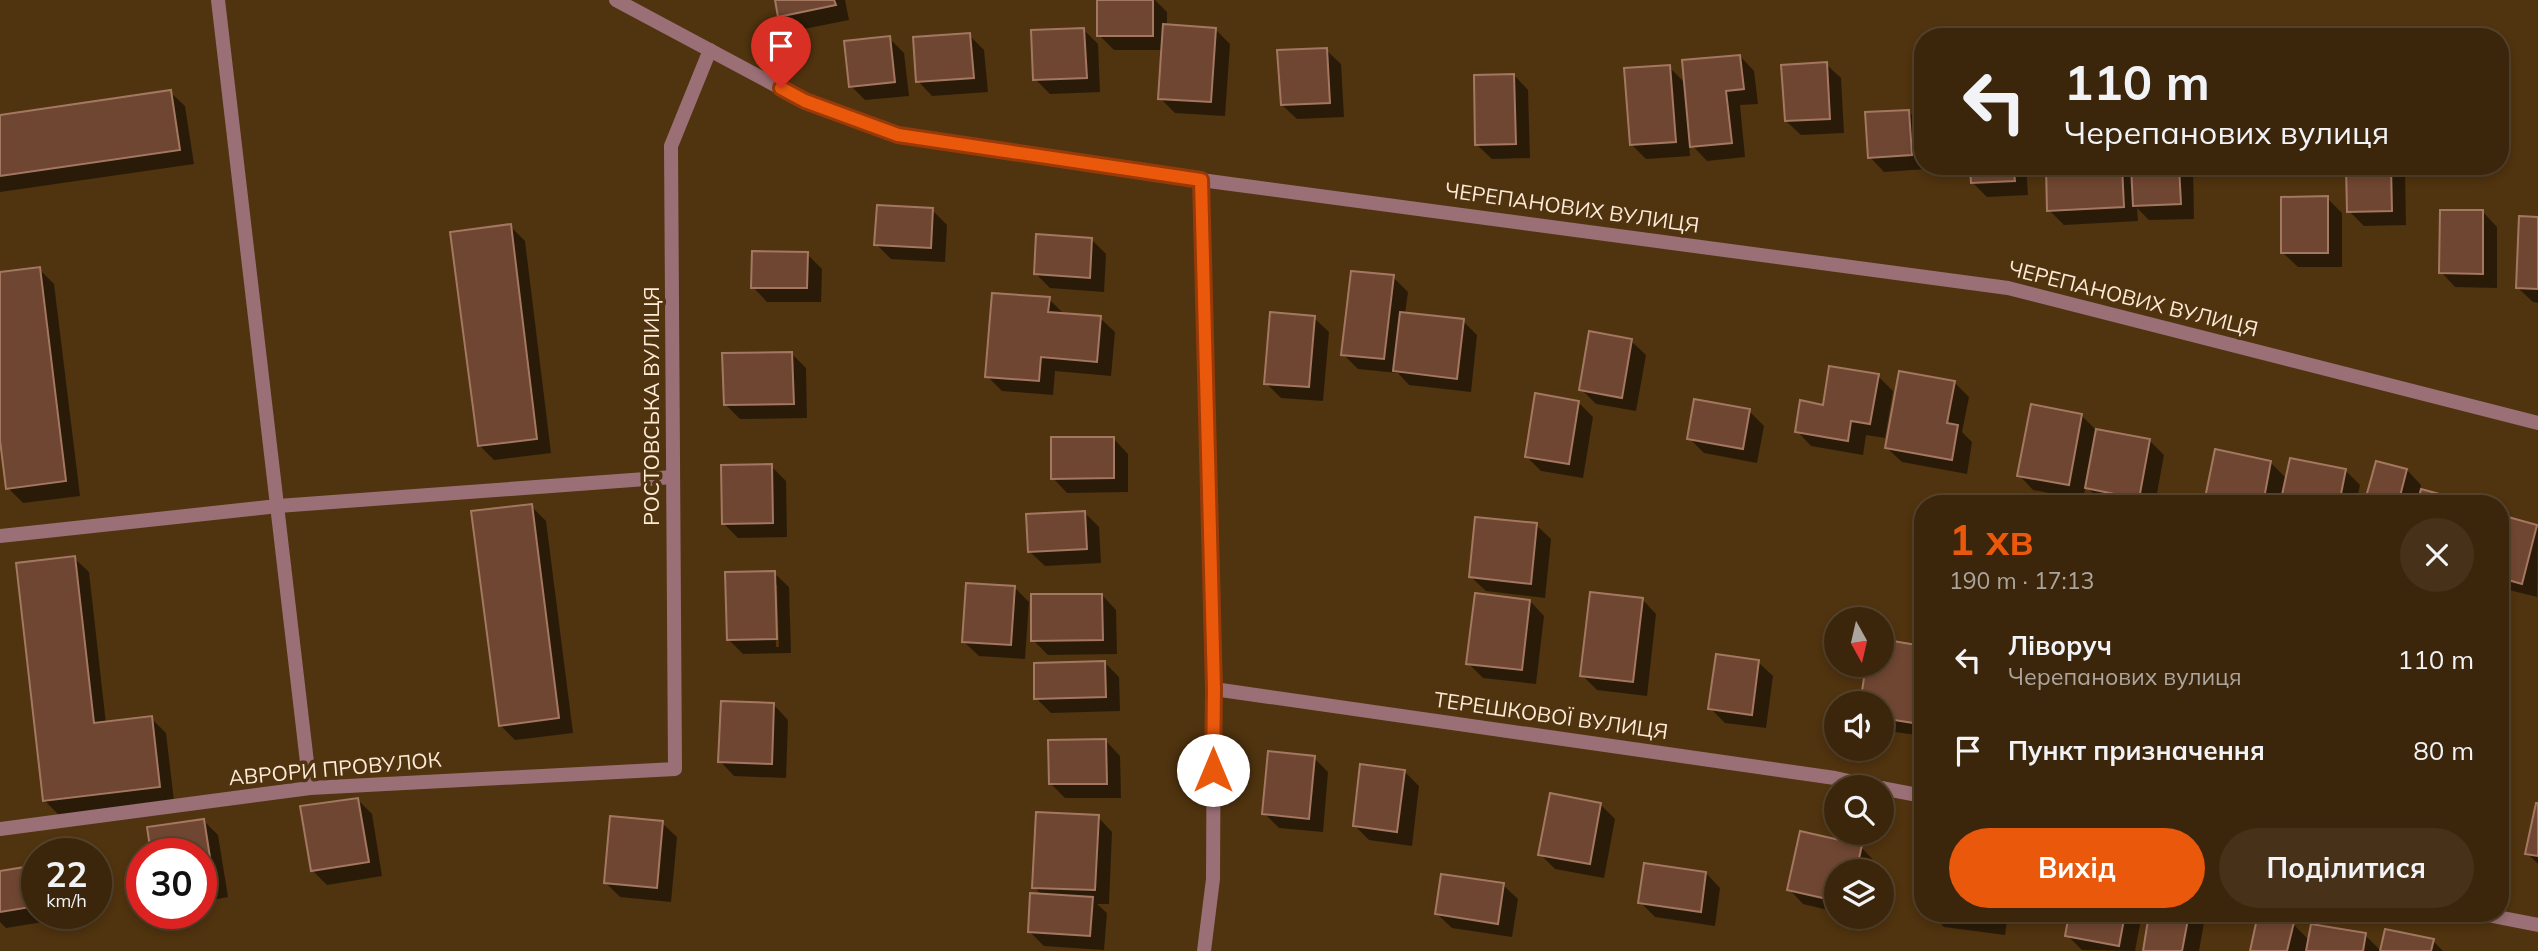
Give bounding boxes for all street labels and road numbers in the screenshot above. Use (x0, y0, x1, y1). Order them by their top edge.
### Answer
street label: ЧЕРЕПАНОВИХ ВУЛИЦЯ (1443, 176, 1701, 238)
street label: ЧЕРЕПАНОВИХ ВУЛИЦЯ (2006, 254, 2261, 342)
street label: РОСТОВСЬКА ВУЛИЦЯ (638, 286, 664, 526)
street label: ТЕРЕШКОВОЇ ВУЛИЦЯ (1433, 686, 1670, 744)
street label: АВРОРИ ПРОВУЛОК (227, 746, 443, 790)

